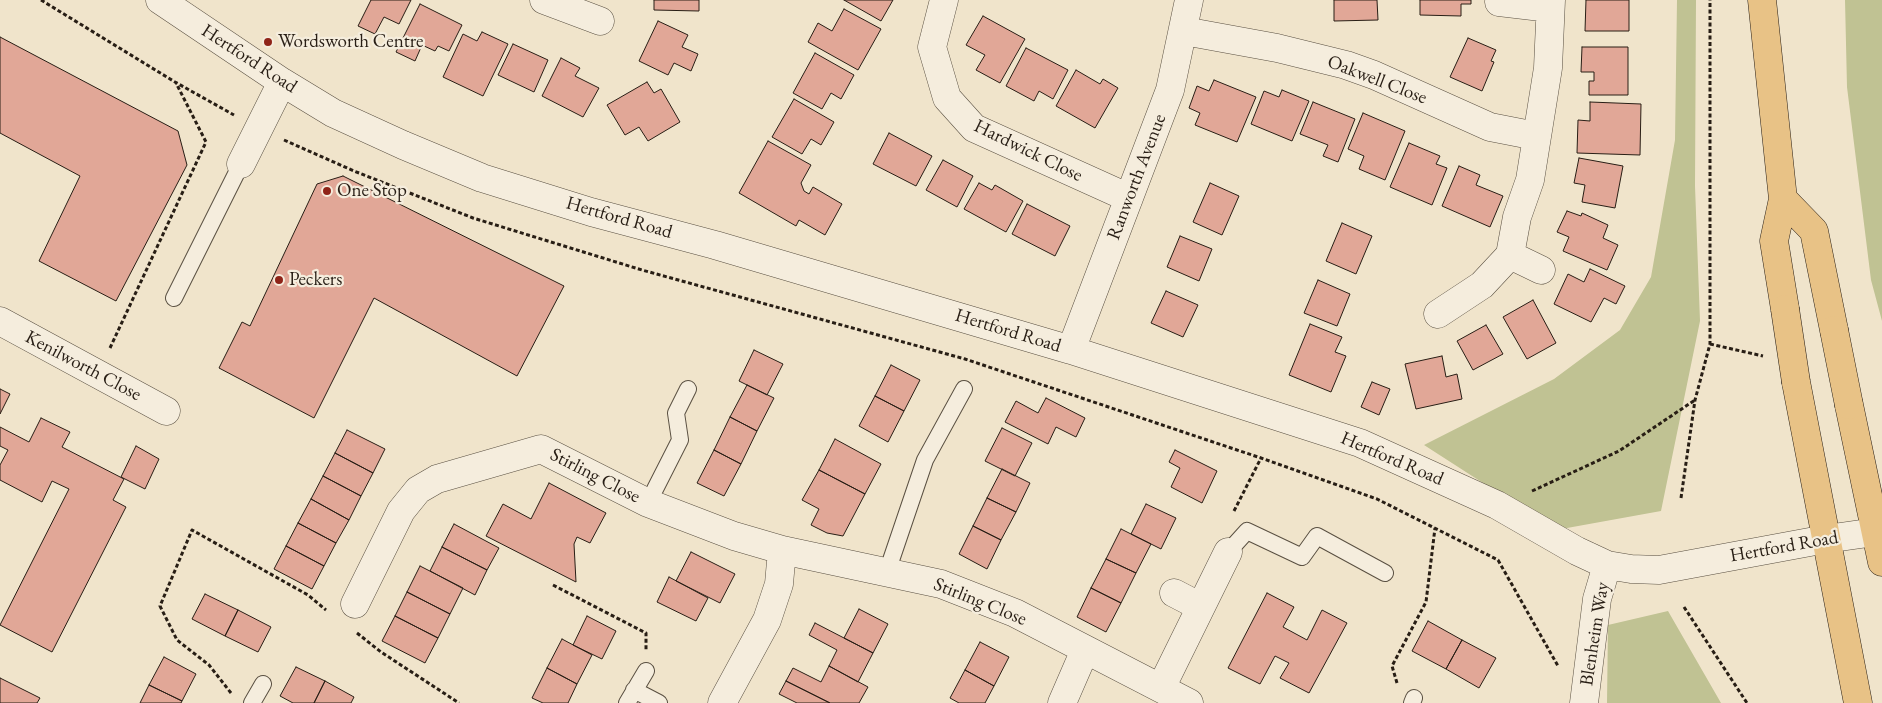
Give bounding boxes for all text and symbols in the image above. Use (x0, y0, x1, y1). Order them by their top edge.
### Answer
street label: Hertford Road (197, 20, 301, 98)
place label: Wordsworth Centre (278, 31, 424, 53)
marker: Wordsworth Centre (262, 36, 274, 48)
street label: Oakwell Close (1324, 51, 1430, 109)
street label: Ranworth Avenue (1103, 111, 1171, 243)
street label: Hardwick Close (970, 115, 1086, 187)
place label: One Stop (337, 180, 407, 202)
marker: One Stop (321, 185, 333, 197)
street label: Hertford Road (563, 192, 675, 244)
place label: Peckers (289, 269, 342, 291)
marker: Peckers (273, 274, 285, 286)
street label: Hertford Road (952, 304, 1064, 358)
street label: Kenilworth Close (21, 326, 145, 406)
street label: Hertford Road (1337, 427, 1447, 491)
street label: Stirling Close (546, 444, 644, 508)
street label: Hertford Road (1728, 526, 1840, 568)
street label: Stirling Close (930, 573, 1030, 631)
street label: Blenheim Way (1576, 580, 1614, 688)

